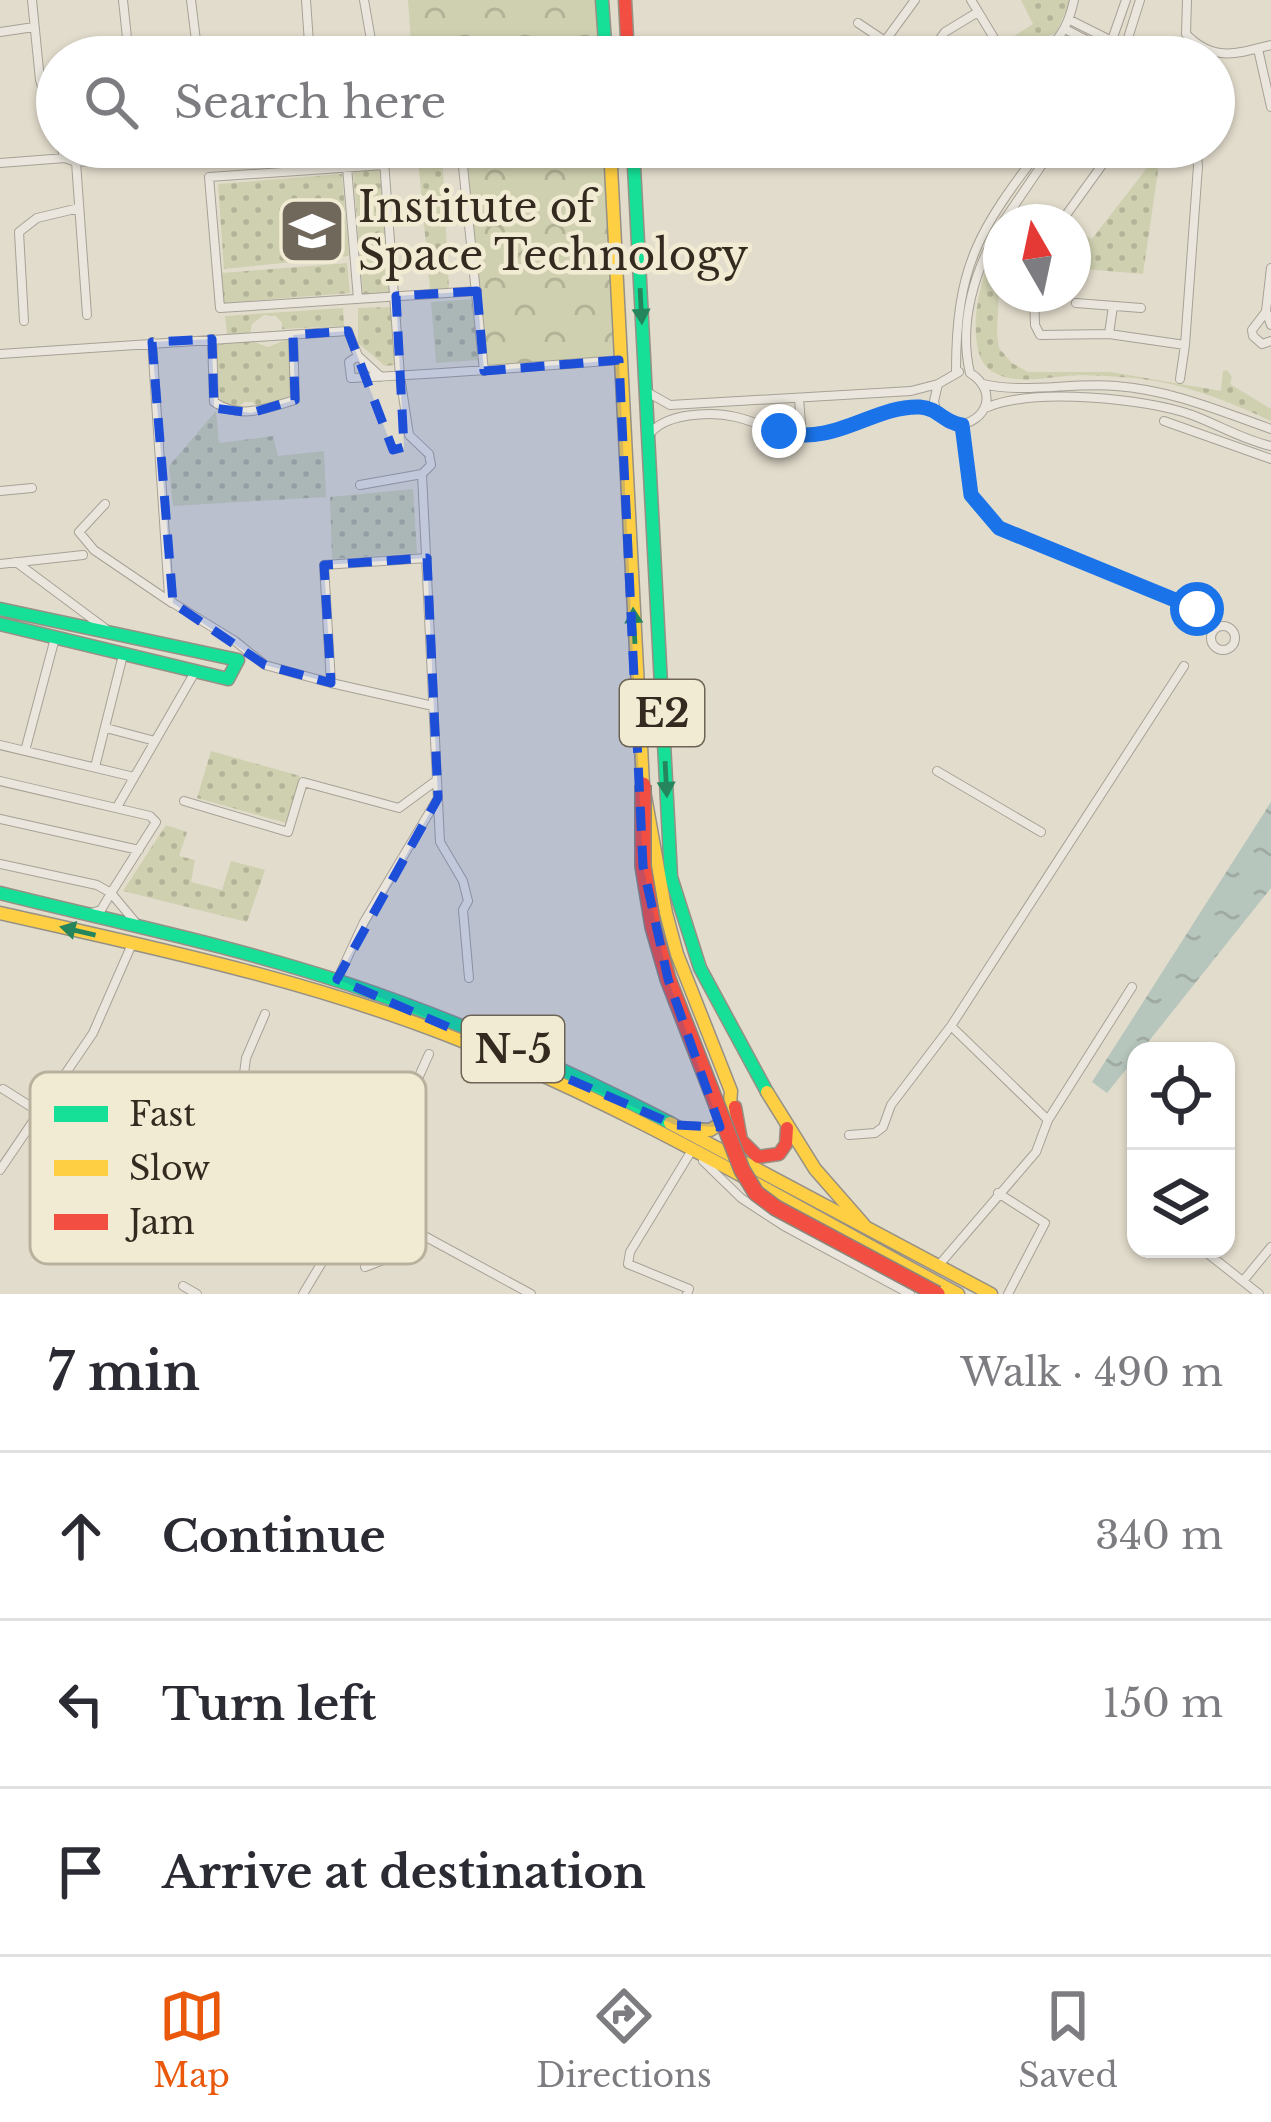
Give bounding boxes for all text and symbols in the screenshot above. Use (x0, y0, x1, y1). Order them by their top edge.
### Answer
search box (36, 36, 1235, 168)
icon: search (78, 69, 144, 135)
text: Search here (174, 74, 446, 130)
place label: Institute of Space Technology (358, 181, 748, 281)
school or university icon: Institute of Space Technology (277, 196, 347, 266)
north arrow (983, 204, 1091, 312)
one-way arrow (632, 288, 651, 326)
route end (752, 404, 806, 458)
route start (1170, 582, 1224, 636)
one-way arrow (624, 606, 643, 644)
road number: E2 (620, 680, 704, 746)
one-way arrow (657, 761, 676, 799)
one-way arrow (58, 920, 96, 939)
road number: N-5 (462, 1016, 564, 1082)
map controls (1127, 1042, 1235, 1258)
button: locate (1127, 1042, 1235, 1150)
legend (30, 1072, 426, 1264)
text: Fast (129, 1094, 196, 1135)
text: Slow (129, 1148, 210, 1189)
button: layers (1127, 1150, 1235, 1258)
text: Jam (125, 1202, 195, 1243)
text: 7 min (48, 1341, 200, 1404)
text: Walk · 490 m (961, 1348, 1223, 1397)
icon: ahead (48, 1503, 114, 1569)
text: Continue (162, 1508, 386, 1564)
text: 340 m (1095, 1511, 1223, 1560)
icon: left (48, 1671, 114, 1737)
text: Turn left (162, 1676, 376, 1732)
text: 150 m (1103, 1679, 1223, 1728)
icon: arrive (48, 1839, 114, 1905)
text: Arrive at destination (162, 1844, 646, 1900)
tab: Map (153, 1983, 230, 2096)
tab: Directions (536, 1983, 712, 2096)
tab: Saved (1018, 1983, 1118, 2096)

